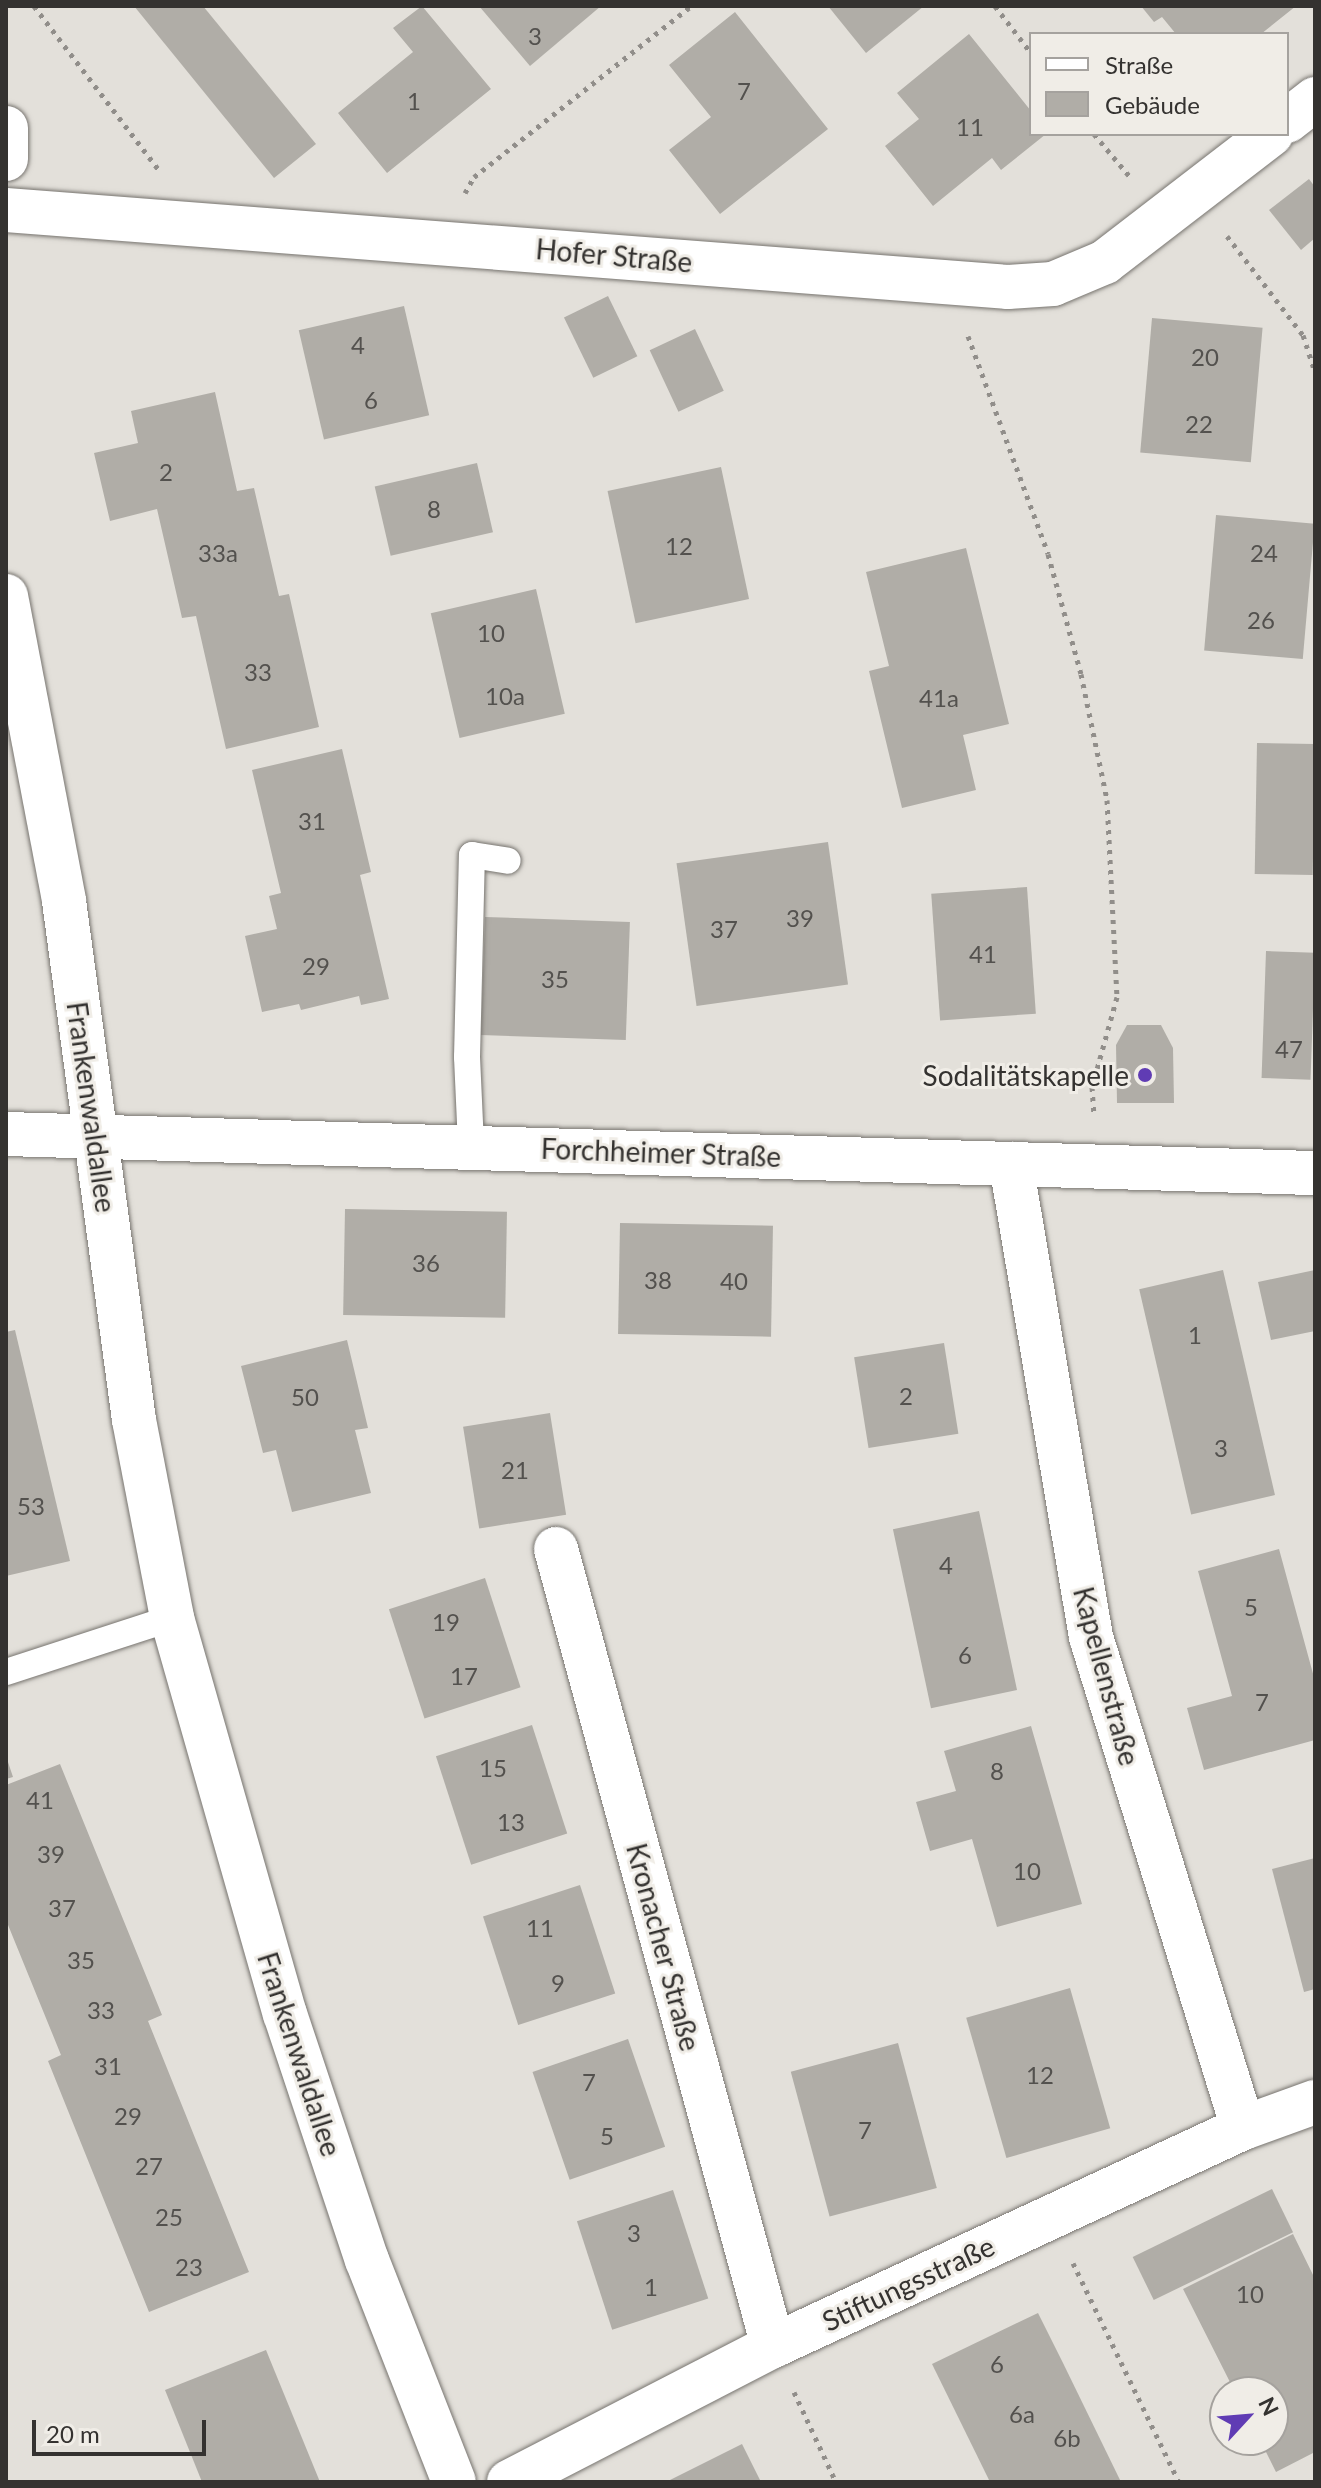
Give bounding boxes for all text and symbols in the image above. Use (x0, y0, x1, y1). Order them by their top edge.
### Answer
house number: 3 (528, 22, 542, 50)
legend (1029, 32, 1289, 136)
text: Straße (1105, 50, 1173, 79)
house number: 7 (737, 77, 751, 105)
house number: 1 (407, 87, 421, 115)
text: Gebäude (1105, 90, 1200, 119)
house number: 11 (956, 113, 984, 141)
street label: Hofer Straße (534, 231, 694, 279)
house number: 4 (351, 331, 365, 359)
house number: 20 (1191, 343, 1219, 371)
house number: 6 (364, 386, 378, 414)
house number: 22 (1185, 410, 1213, 438)
house number: 2 (159, 458, 173, 486)
house number: 8 (427, 495, 441, 523)
house number: 12 (665, 532, 693, 560)
house number: 33a (198, 539, 238, 567)
house number: 24 (1250, 539, 1278, 567)
house number: 26 (1247, 606, 1275, 634)
house number: 10 (477, 619, 505, 647)
house number: 33 (244, 658, 272, 686)
house number: 10a (485, 682, 525, 710)
house number: 41a (919, 684, 959, 712)
house number: 31 (298, 807, 326, 835)
house number: 39 (786, 904, 814, 932)
house number: 37 (710, 915, 738, 943)
house number: 41 (969, 940, 997, 968)
house number: 29 (302, 952, 330, 980)
house number: 35 (541, 965, 569, 993)
street label: Frankenwaldallee (61, 999, 123, 1215)
house number: 47 (1275, 1035, 1303, 1063)
place label: Sodalitätskapelle (923, 1058, 1129, 1092)
marker: Sodalitätskapelle (1136, 1066, 1154, 1084)
street label: Forchheimer Straße (540, 1131, 782, 1173)
house number: 36 (412, 1249, 440, 1277)
house number: 38 (644, 1266, 672, 1294)
house number: 40 (720, 1267, 748, 1295)
house number: 1 (1188, 1321, 1202, 1349)
house number: 2 (899, 1382, 913, 1410)
house number: 50 (291, 1383, 319, 1411)
house number: 3 (1214, 1434, 1228, 1462)
house number: 21 (501, 1456, 529, 1484)
house number: 53 (17, 1492, 45, 1520)
house number: 4 (939, 1551, 953, 1579)
street label: Kapellenstraße (1067, 1583, 1147, 1769)
house number: 5 (1244, 1593, 1258, 1621)
house number: 19 (432, 1608, 460, 1636)
house number: 6 (958, 1641, 972, 1669)
house number: 17 (450, 1662, 478, 1690)
house number: 7 (1255, 1688, 1269, 1716)
house number: 15 (479, 1754, 507, 1782)
house number: 8 (990, 1757, 1004, 1785)
house number: 41 (26, 1786, 54, 1814)
house number: 13 (497, 1808, 525, 1836)
street label: Kronacher Straße (620, 1839, 708, 2055)
house number: 39 (37, 1840, 65, 1868)
house number: 10 (1013, 1857, 1041, 1885)
house number: 37 (48, 1894, 76, 1922)
house number: 11 (526, 1914, 554, 1942)
house number: 35 (67, 1946, 95, 1974)
street label: Frankenwaldallee (251, 1948, 349, 2160)
house number: 9 (551, 1969, 565, 1997)
house number: 33 (87, 1996, 115, 2024)
house number: 31 (94, 2052, 122, 2080)
house number: 12 (1026, 2061, 1054, 2089)
house number: 7 (582, 2068, 596, 2096)
house number: 29 (114, 2102, 142, 2130)
house number: 7 (858, 2116, 872, 2144)
house number: 5 (600, 2122, 614, 2150)
house number: 27 (135, 2152, 163, 2180)
house number: 25 (155, 2203, 183, 2231)
house number: 3 (627, 2219, 641, 2247)
street label: Stiftungsstraße (817, 2228, 999, 2338)
house number: 23 (175, 2253, 203, 2281)
house number: 1 (644, 2273, 658, 2301)
house number: 10 (1236, 2280, 1264, 2308)
house number: 6 (990, 2350, 1004, 2378)
north arrow (1209, 2376, 1289, 2456)
text: N (1253, 2393, 1285, 2420)
house number: 6a (1009, 2400, 1035, 2428)
scale bar (36, 2404, 210, 2454)
text: 20 m (46, 2419, 100, 2448)
house number: 6b (1053, 2424, 1081, 2452)

